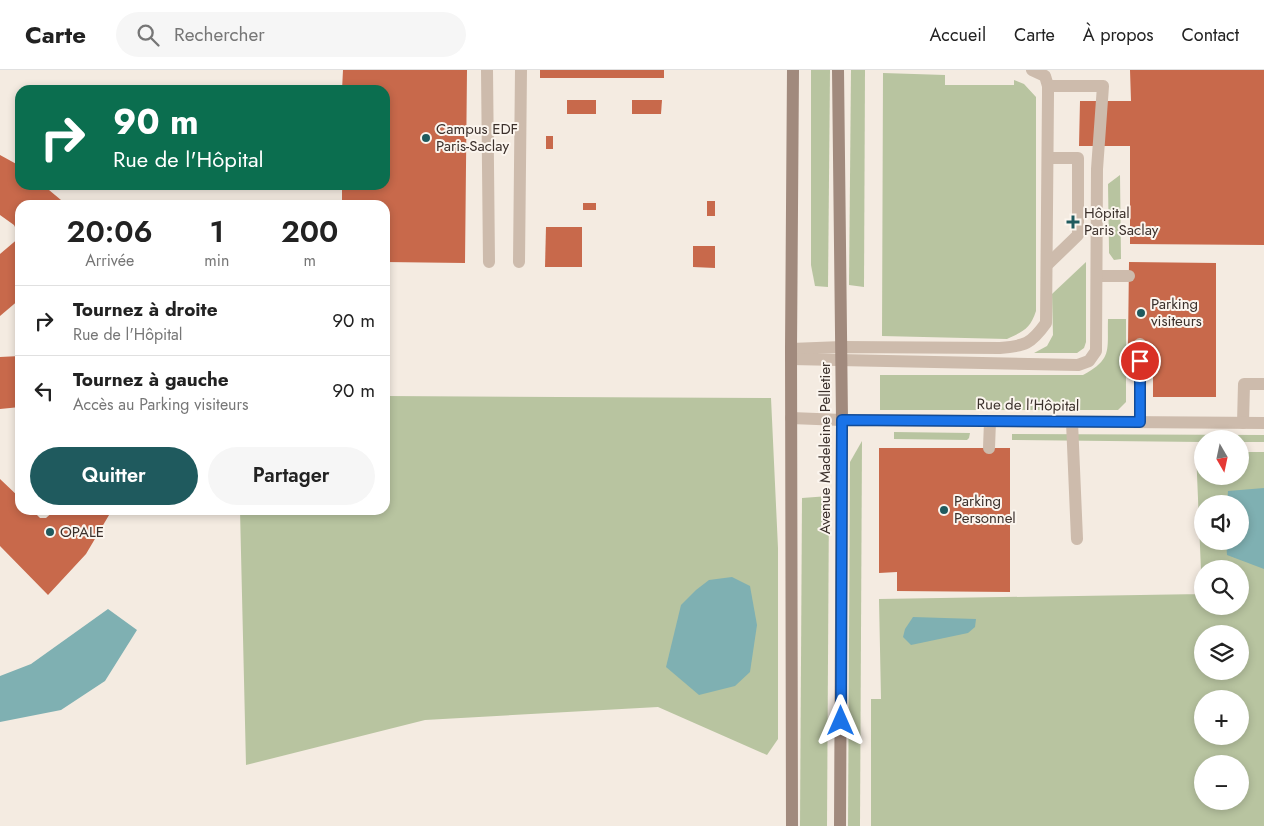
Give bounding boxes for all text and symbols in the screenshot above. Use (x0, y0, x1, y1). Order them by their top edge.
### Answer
search box (116, 12, 466, 57)
text: Carte (25, 17, 86, 52)
icon: search (134, 21, 162, 49)
text: Rechercher (174, 21, 265, 48)
text: Accueil (929, 22, 986, 48)
text: Carte (1014, 22, 1055, 48)
text: À propos (1083, 22, 1153, 48)
text: Contact (1181, 22, 1239, 48)
text: 90 m (113, 97, 199, 147)
icon: right (30, 105, 95, 170)
place label: Campus EDF Paris-Saclay (436, 118, 518, 157)
marker: Campus EDF Paris-Saclay (420, 132, 432, 144)
text: Rue de l'Hôpital (113, 143, 264, 175)
place label: Hôpital Paris Saclay (1084, 202, 1159, 241)
text: 20:06 (67, 210, 153, 253)
text: 1 (209, 210, 224, 253)
text: 200 (281, 210, 338, 253)
marker: Hôpital Paris Saclay (1066, 215, 1080, 229)
text: Arrivée (85, 249, 134, 272)
text: min (204, 249, 229, 272)
text: m (303, 249, 316, 272)
place label: Parking visiteurs (1151, 293, 1202, 332)
text: Tournez à droite (73, 296, 218, 323)
icon: right (30, 307, 58, 335)
text: 90 m (332, 307, 375, 334)
marker: Parking visiteurs (1135, 307, 1147, 319)
text: Rue de l'Hôpital (73, 323, 182, 346)
pin (1119, 340, 1161, 382)
icon: arrive (1126, 347, 1154, 375)
street label: Avenue Madeleine Pelletier (814, 361, 836, 534)
text: Tournez à gauche (73, 366, 229, 393)
icon: left (30, 377, 58, 405)
text: 90 m (332, 377, 375, 404)
text: Accès au Parking visiteurs (73, 393, 248, 416)
street label: Rue de l'Hôpital (976, 393, 1080, 417)
north arrow (1194, 430, 1249, 485)
map controls (1194, 430, 1249, 810)
button: Quitter (30, 447, 198, 505)
button: Partager (208, 447, 375, 505)
place label: Parking Personnel (954, 490, 1016, 529)
button: sound (1194, 495, 1249, 550)
marker: Parking Personnel (938, 504, 950, 516)
place label: OPALE (60, 521, 104, 543)
marker: OPALE (44, 526, 56, 538)
button: search (1194, 560, 1249, 615)
button: layers (1194, 625, 1249, 680)
button: + (1194, 690, 1249, 745)
position arrow (814, 694, 866, 746)
button: − (1194, 755, 1249, 810)

